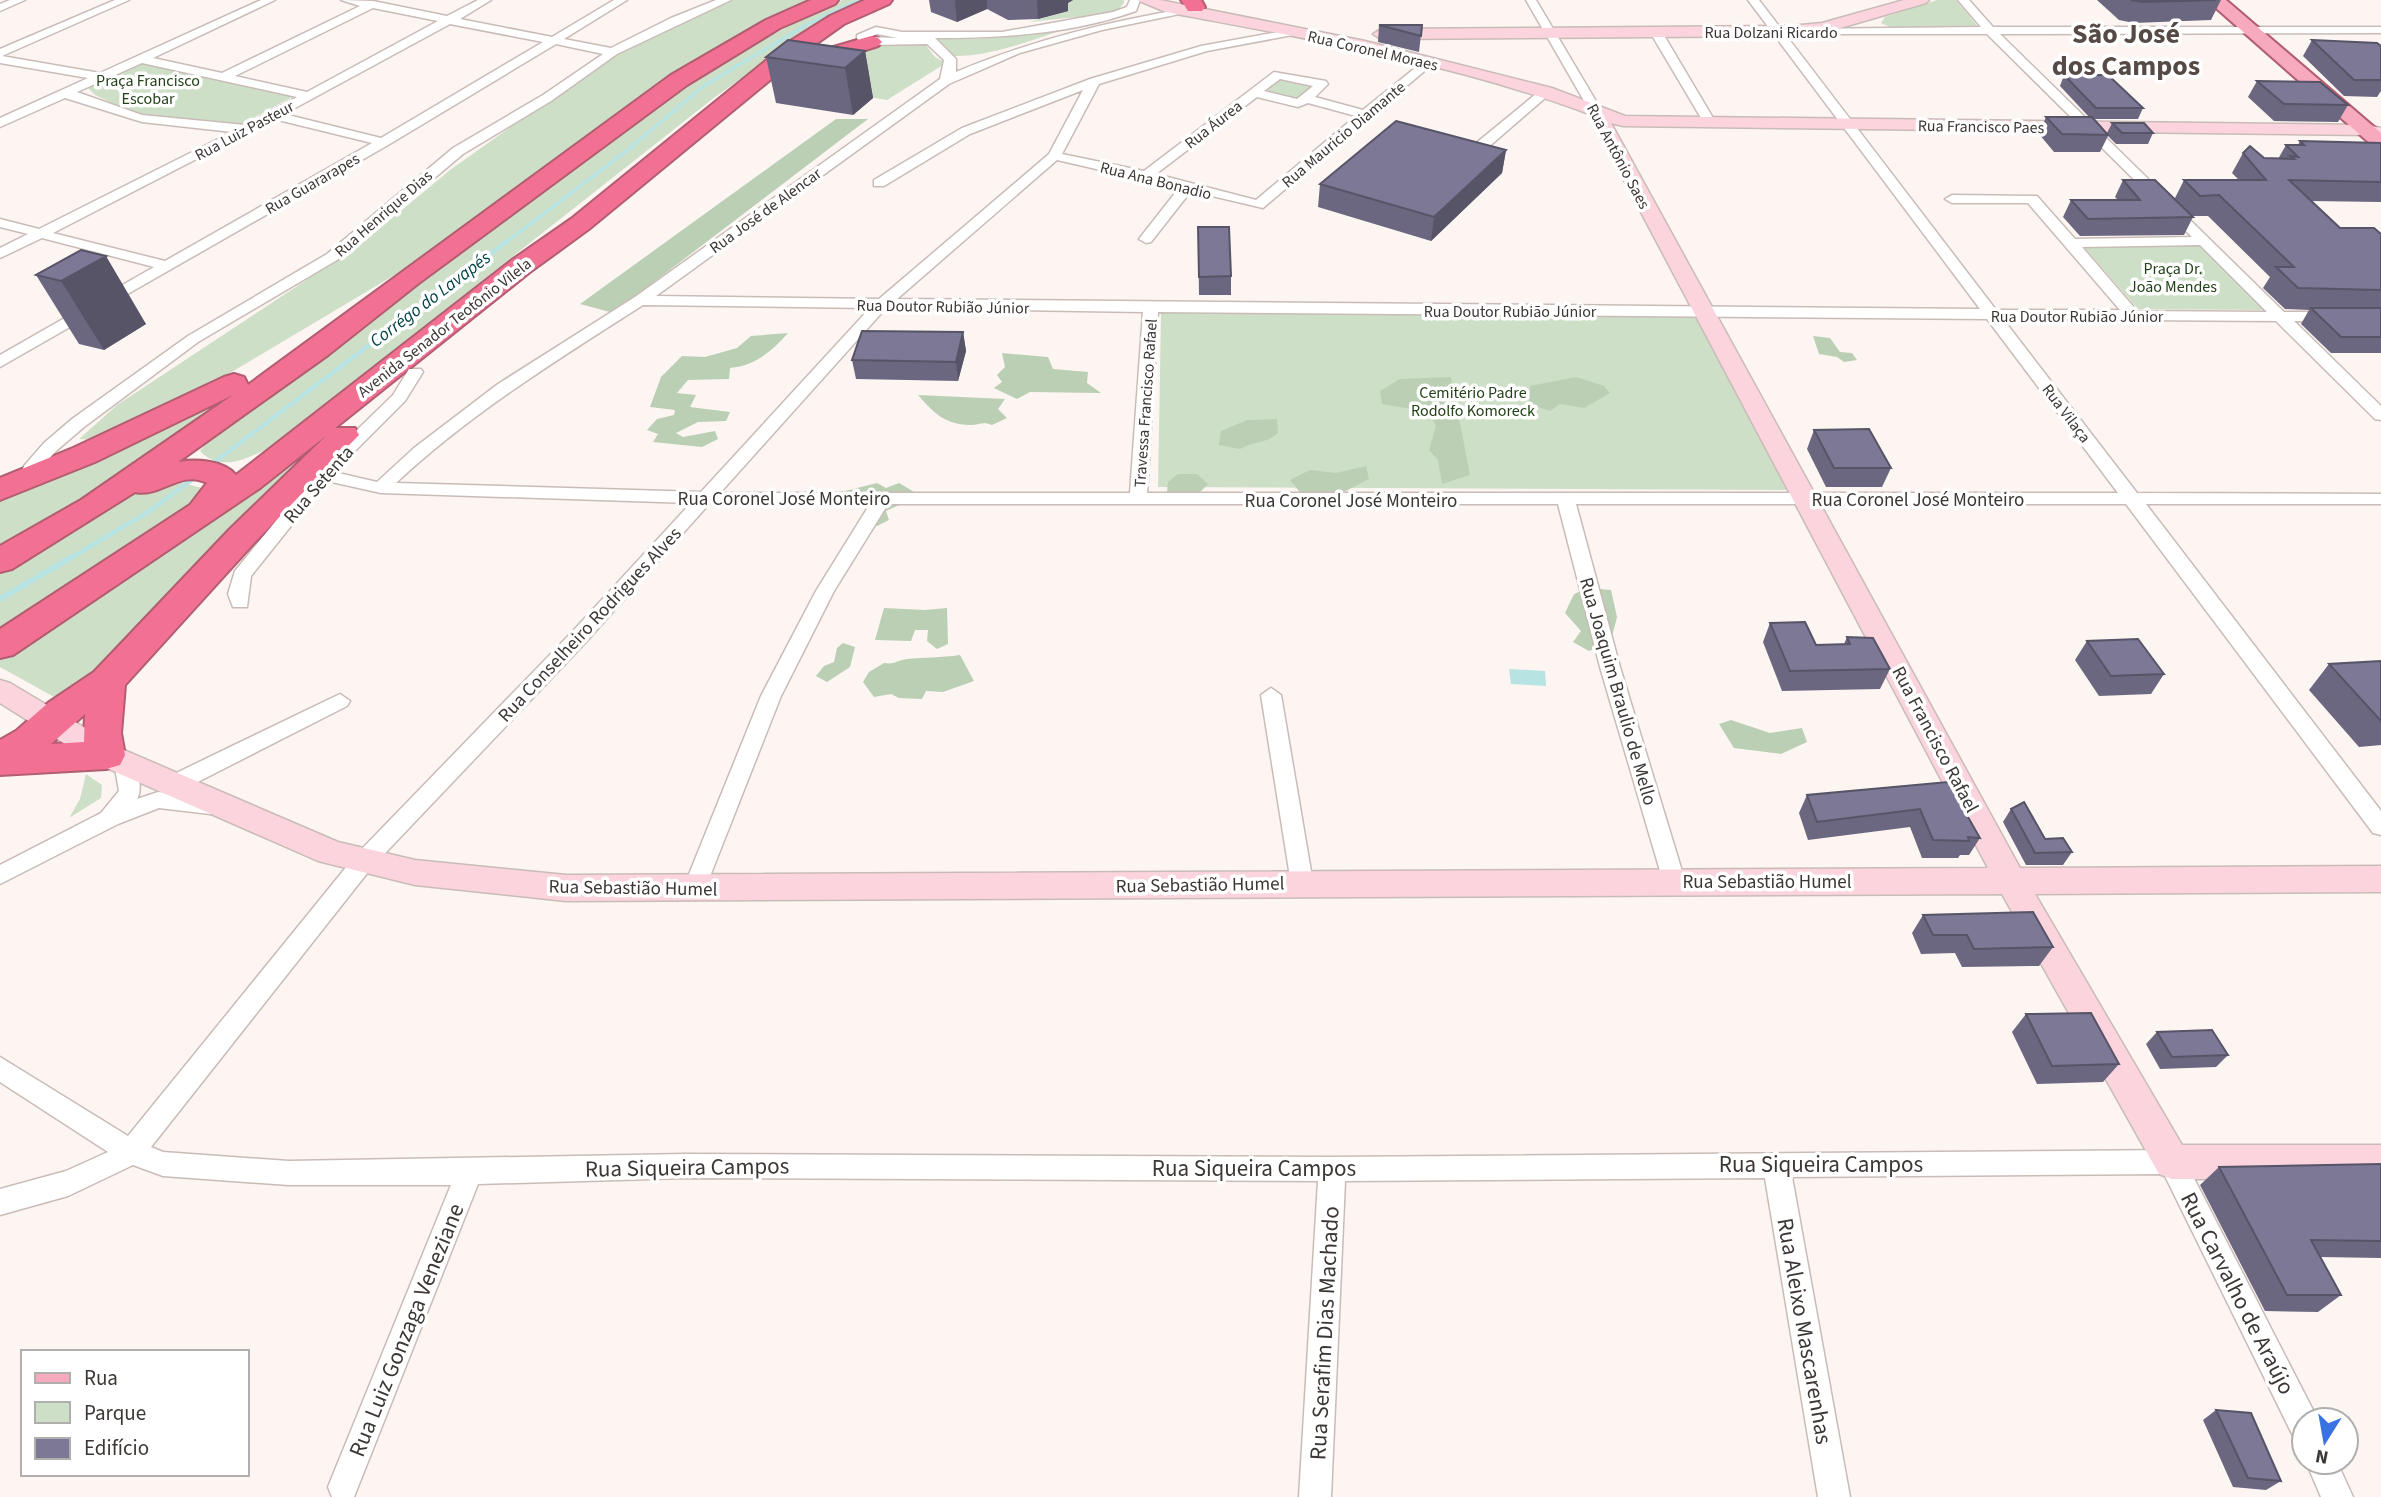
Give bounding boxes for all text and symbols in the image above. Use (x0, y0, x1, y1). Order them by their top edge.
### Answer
district label: São José dos Campos (2052, 14, 2200, 86)
street label: Rua Dolzani Ricardo (1704, 22, 1838, 44)
street label: Rua Coronel Moraes (1305, 25, 1440, 77)
park label: Praça Francisco Escobar (96, 70, 200, 110)
street label: Rua Mauricio Diamante (1277, 76, 1410, 193)
street label: Rua Luiz Pasteur (191, 95, 298, 166)
street label: Rua Áurea (1180, 95, 1247, 154)
street label: Rua Antônio Saes (1581, 100, 1655, 213)
street label: Rua Francisco Paes (1918, 115, 2045, 139)
street label: Rua Guararapes (261, 148, 364, 220)
street label: Rua Ana Bonadio (1098, 156, 1214, 205)
street label: Rua José de Alencar (705, 162, 826, 259)
street label: Rua Henrique Dias (330, 165, 437, 262)
water label: Corrégo do Lavapés (365, 246, 496, 353)
street label: Avenida Senador Teotônio Vilela (353, 253, 536, 403)
park label: Praça Dr. João Mendes (2129, 258, 2217, 298)
street label: Rua Doutor Rubião Júnior (856, 294, 1030, 320)
street label: Rua Doutor Rubião Júnior (1424, 301, 1597, 323)
street label: Rua Doutor Rubião Júnior (1991, 306, 2164, 328)
street label: Travessa Francisco Rafael (1129, 318, 1163, 488)
street label: Rua Vilaça (2037, 380, 2096, 448)
park label: Cemitério Padre Rodolfo Komoreck (1411, 382, 1535, 422)
street label: Rua Setenta (278, 440, 361, 530)
street label: Rua Coronel José Monteiro (678, 486, 890, 513)
street label: Rua Coronel José Monteiro (1812, 487, 2024, 514)
street label: Rua Coronel José Monteiro (1245, 488, 1457, 515)
street label: Rua Conselheiro Rodrigues Alves (492, 521, 688, 729)
street label: Rua Joaquim Braulio de Mello (1572, 574, 1663, 809)
street label: Rua Francisco Rafael (1885, 662, 1985, 818)
street label: Rua Sebastião Humel (1682, 869, 1852, 896)
street label: Rua Sebastião Humel (1115, 871, 1285, 900)
street label: Rua Sebastião Humel (548, 874, 718, 903)
street label: Rua Siqueira Campos (1719, 1148, 1923, 1181)
street label: Rua Siqueira Campos (585, 1149, 789, 1186)
street label: Rua Siqueira Campos (1152, 1152, 1356, 1185)
street label: Rua Carvalho de Araújo (2172, 1186, 2303, 1400)
street label: Rua Luiz Gonzaga Veneziane (340, 1199, 472, 1462)
street label: Rua Serafim Dias Machado (1301, 1205, 1348, 1461)
street label: Rua Aleixo Mascarenhas (1768, 1215, 1841, 1447)
legend (21, 1350, 248, 1476)
text: Rua (84, 1363, 118, 1393)
text: Parque (84, 1398, 146, 1428)
north arrow (2290, 1406, 2360, 1476)
text: Edifício (84, 1433, 149, 1463)
text: N (2313, 1442, 2331, 1471)

